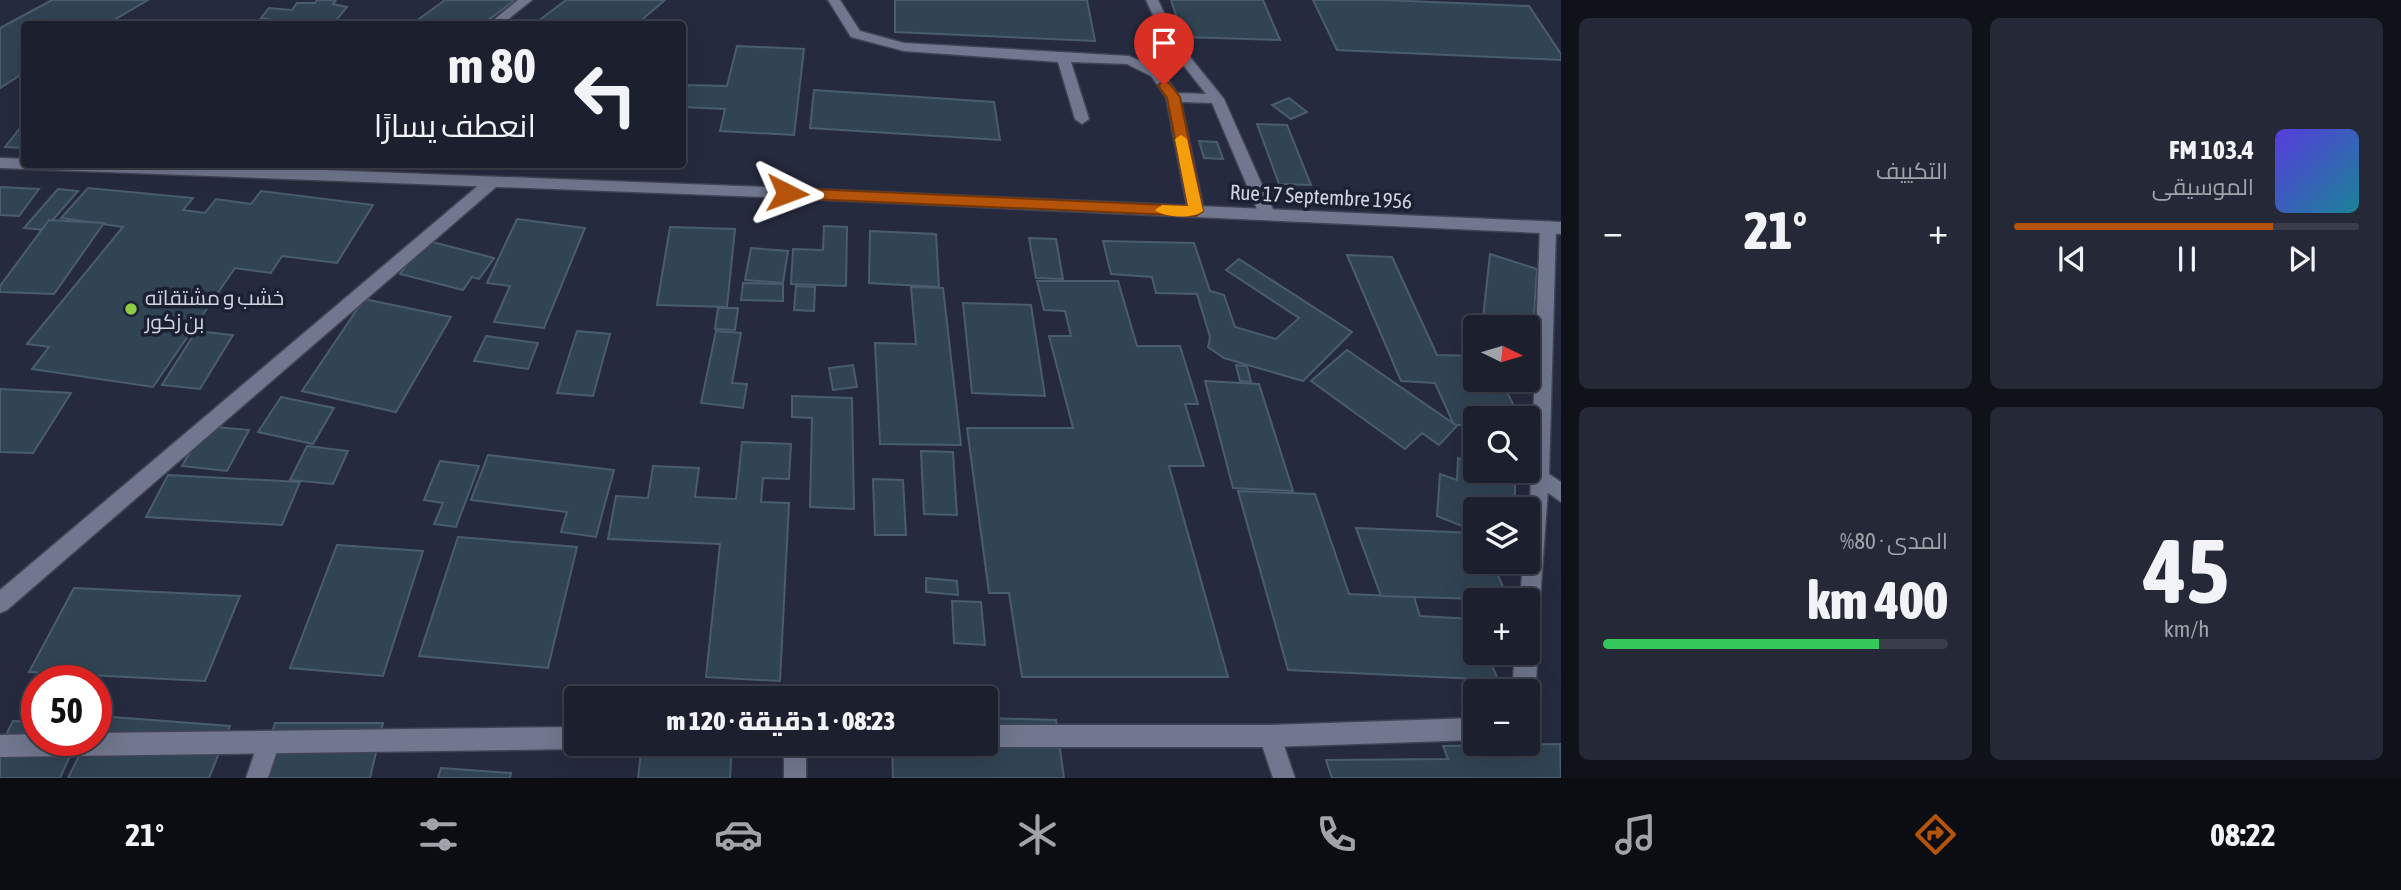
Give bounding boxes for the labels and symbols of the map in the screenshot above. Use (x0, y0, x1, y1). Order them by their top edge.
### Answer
pin (1134, 13, 1194, 85)
position arrow (750, 156, 824, 230)
street label: Rue 17 Septembre 1956 (1229, 179, 1413, 213)
place label: خشب و مشتقاته بن زكور (144, 285, 284, 335)
marker: خشب و مشتقاته بن زكور (123, 301, 139, 317)
north arrow (1463, 315, 1540, 392)
speed limit sign: 50 (21, 665, 112, 756)

